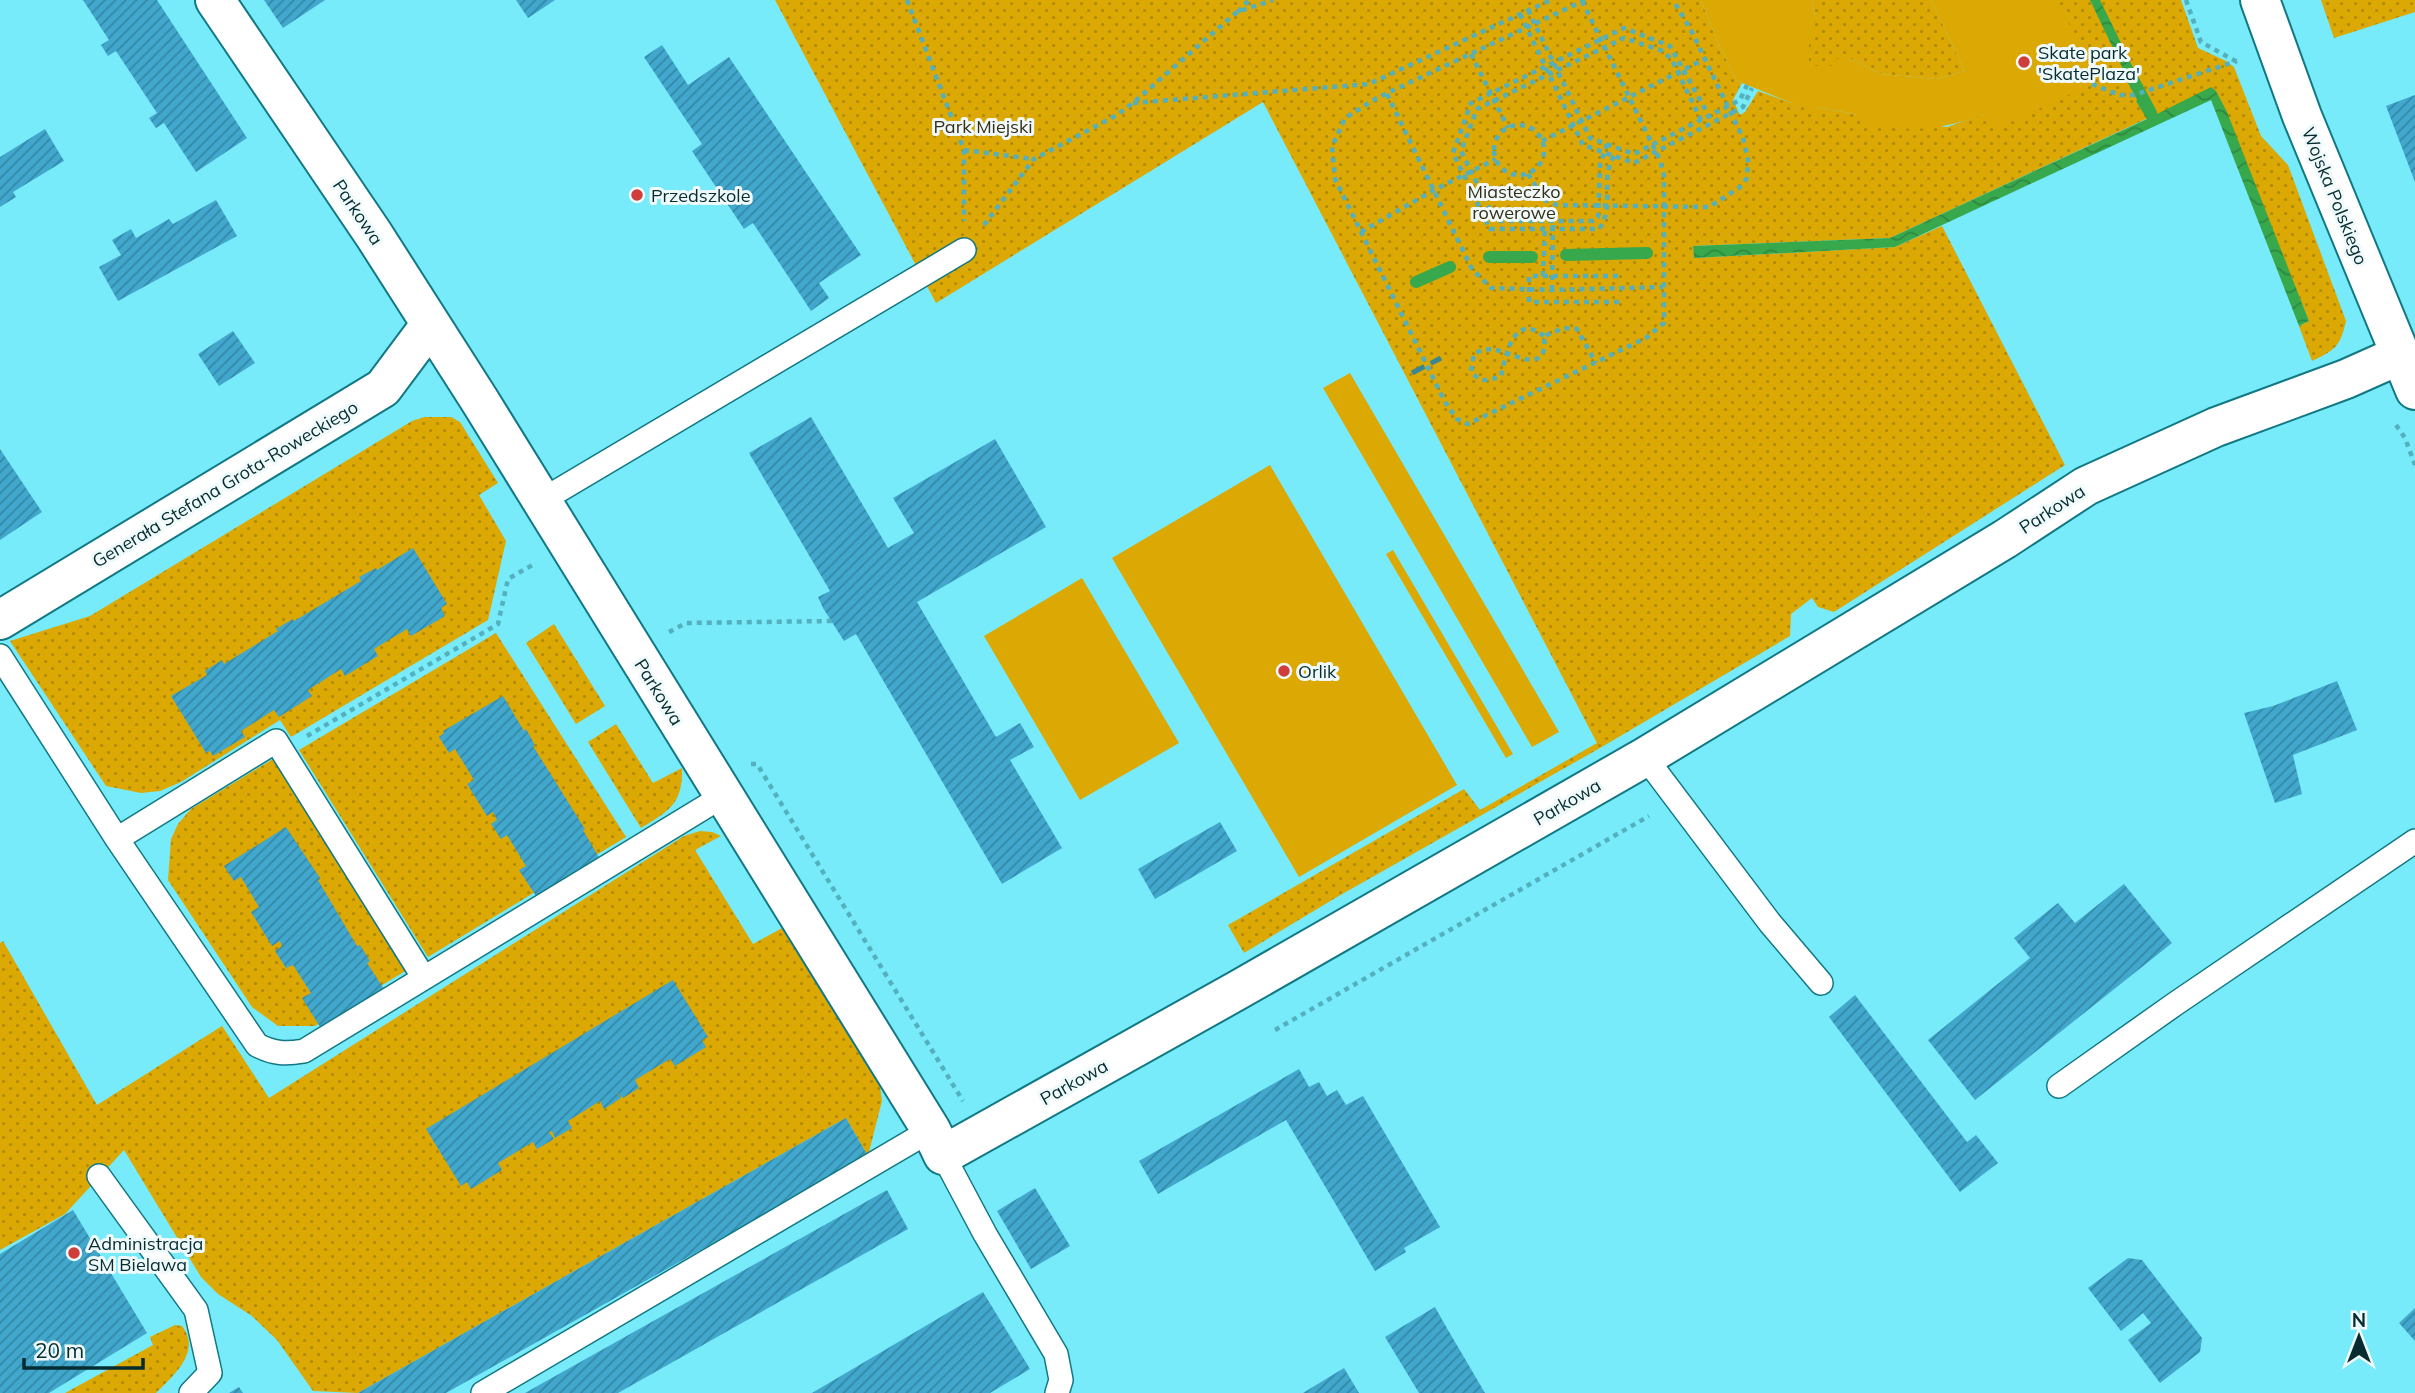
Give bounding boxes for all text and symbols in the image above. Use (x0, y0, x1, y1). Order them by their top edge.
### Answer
place label: Skate park 'SkatePlaza' (2038, 41, 2140, 85)
marker: Skate park 'SkatePlaza' (2016, 54, 2032, 70)
park label: Park Miejski (934, 115, 1032, 138)
street label: Wojska Polskiego (2297, 124, 2373, 268)
street label: Parkowa (328, 175, 388, 249)
park label: Miasteczko rowerowe (1468, 180, 1560, 224)
place label: Przedszkole (651, 184, 750, 207)
marker: Przedszkole (629, 187, 645, 203)
street label: Generała Stefana Grota-Roweckiego (88, 395, 362, 573)
street label: Parkowa (2015, 479, 2089, 539)
street label: Parkowa (630, 654, 688, 730)
place label: Orlik (1298, 660, 1337, 683)
marker: Orlik (1276, 663, 1292, 679)
street label: Parkowa (1529, 774, 1605, 830)
street label: Parkowa (1036, 1054, 1112, 1110)
place label: Administracja SM Bielawa (88, 1232, 203, 1276)
marker: Administracja SM Bielawa (66, 1245, 82, 1261)
north arrow (2324, 1302, 2394, 1372)
text: N (2352, 1308, 2366, 1332)
scale bar (24, 1326, 144, 1370)
text: 20 m (35, 1337, 84, 1363)

